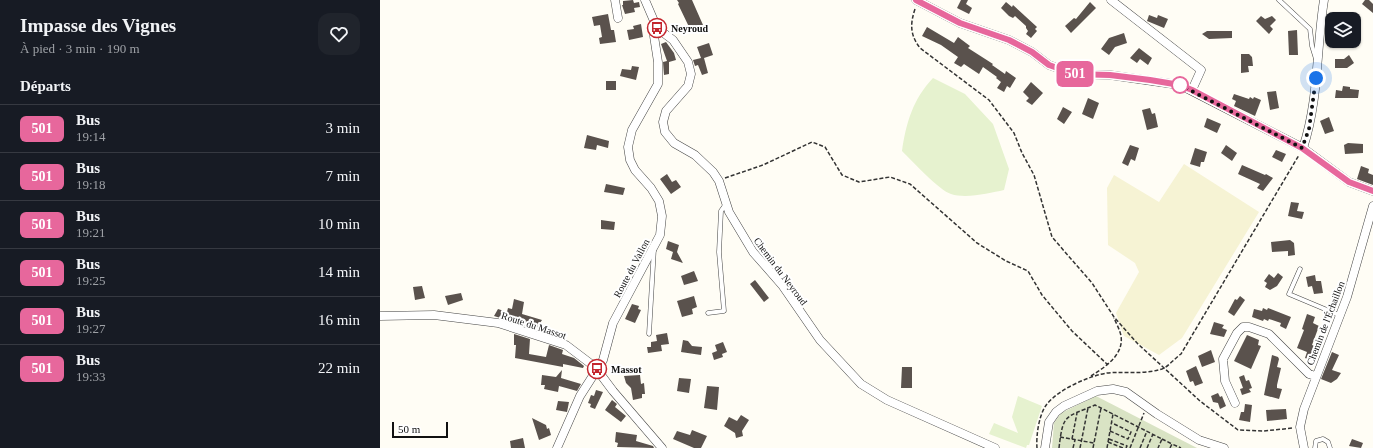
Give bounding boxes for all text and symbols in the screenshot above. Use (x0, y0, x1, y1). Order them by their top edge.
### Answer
map controls (1325, 12, 1361, 48)
button: layers (1325, 12, 1361, 48)
button: heart (318, 13, 360, 55)
text: Impasse des Vignes (20, 15, 176, 36)
bus stop icon: Neyroud (646, 17, 668, 39)
place label: Neyroud (671, 23, 708, 34)
text: À pied · 3 min · 190 m (20, 41, 140, 56)
line badge: 501 (1052, 61, 1098, 87)
text: 501 (1065, 66, 1086, 81)
your location (1306, 68, 1326, 88)
unlabelled marker (1171, 76, 1189, 94)
text: Départs (20, 78, 71, 94)
text: Bus (76, 112, 100, 128)
text: 3 min (325, 120, 360, 136)
text: 501 (32, 121, 53, 136)
text: 19:14 (76, 129, 106, 144)
text: Bus (76, 160, 100, 176)
text: 7 min (325, 168, 360, 184)
text: 501 (32, 169, 53, 184)
text: 19:18 (76, 177, 106, 192)
text: Bus (76, 208, 100, 224)
text: 10 min (318, 216, 360, 232)
text: 501 (32, 217, 53, 232)
text: 19:21 (76, 225, 106, 240)
street label: Chemin du Neyroud (752, 235, 810, 307)
street label: Route du Vallon (611, 237, 652, 299)
text: Bus (76, 256, 100, 272)
text: 14 min (318, 264, 360, 280)
text: 501 (32, 265, 53, 280)
text: 19:25 (76, 273, 106, 288)
street label: Chemin de l'Échaillon (1304, 280, 1347, 367)
text: Bus (76, 304, 100, 320)
street label: Route du Massot (500, 310, 568, 341)
text: 16 min (318, 312, 360, 328)
text: 501 (32, 313, 53, 328)
text: 19:27 (76, 321, 106, 336)
text: Bus (76, 352, 100, 368)
bus stop icon: Massot (586, 358, 608, 380)
text: 22 min (318, 360, 360, 376)
text: 501 (32, 361, 53, 376)
place label: Massot (611, 364, 642, 375)
text: 19:33 (76, 369, 106, 384)
scale bar (392, 420, 448, 439)
text: 50 m (398, 423, 420, 435)

